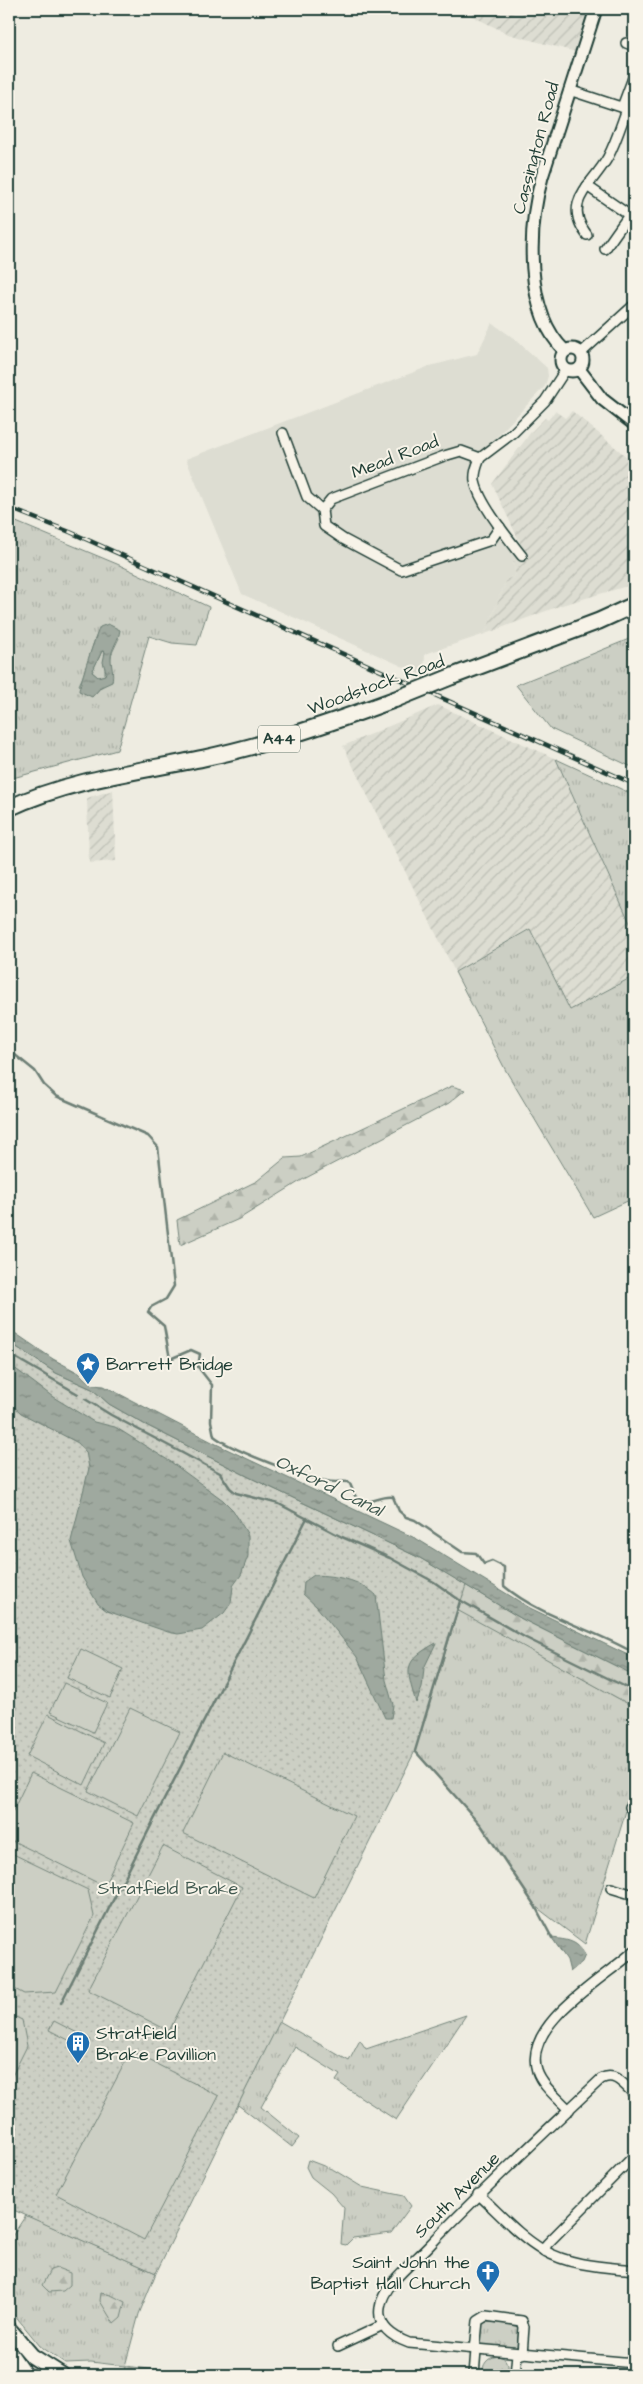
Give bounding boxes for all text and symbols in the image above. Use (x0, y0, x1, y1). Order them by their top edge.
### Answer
street label: Cassington Road (506, 79, 567, 217)
street label: Mead Road (348, 429, 442, 485)
street label: Woodstock Road (304, 649, 448, 721)
road number: A44 (258, 726, 300, 752)
place icon: Barrett Bridge (75, 1351, 101, 1385)
place label: Barrett Bridge (106, 1352, 233, 1378)
water label: Oxford Canal (271, 1448, 390, 1525)
park label: Stratfield Brake (98, 1876, 238, 1901)
place label: Stratfield Brake Pavillion (96, 2021, 216, 2067)
building icon: Stratfield Brake Pavillion (65, 2030, 91, 2064)
street label: South Avenue (408, 2146, 506, 2244)
place label: Saint John the Baptist Hall Church (311, 2250, 470, 2296)
church icon: Saint John the Baptist Hall Church (475, 2259, 501, 2293)

